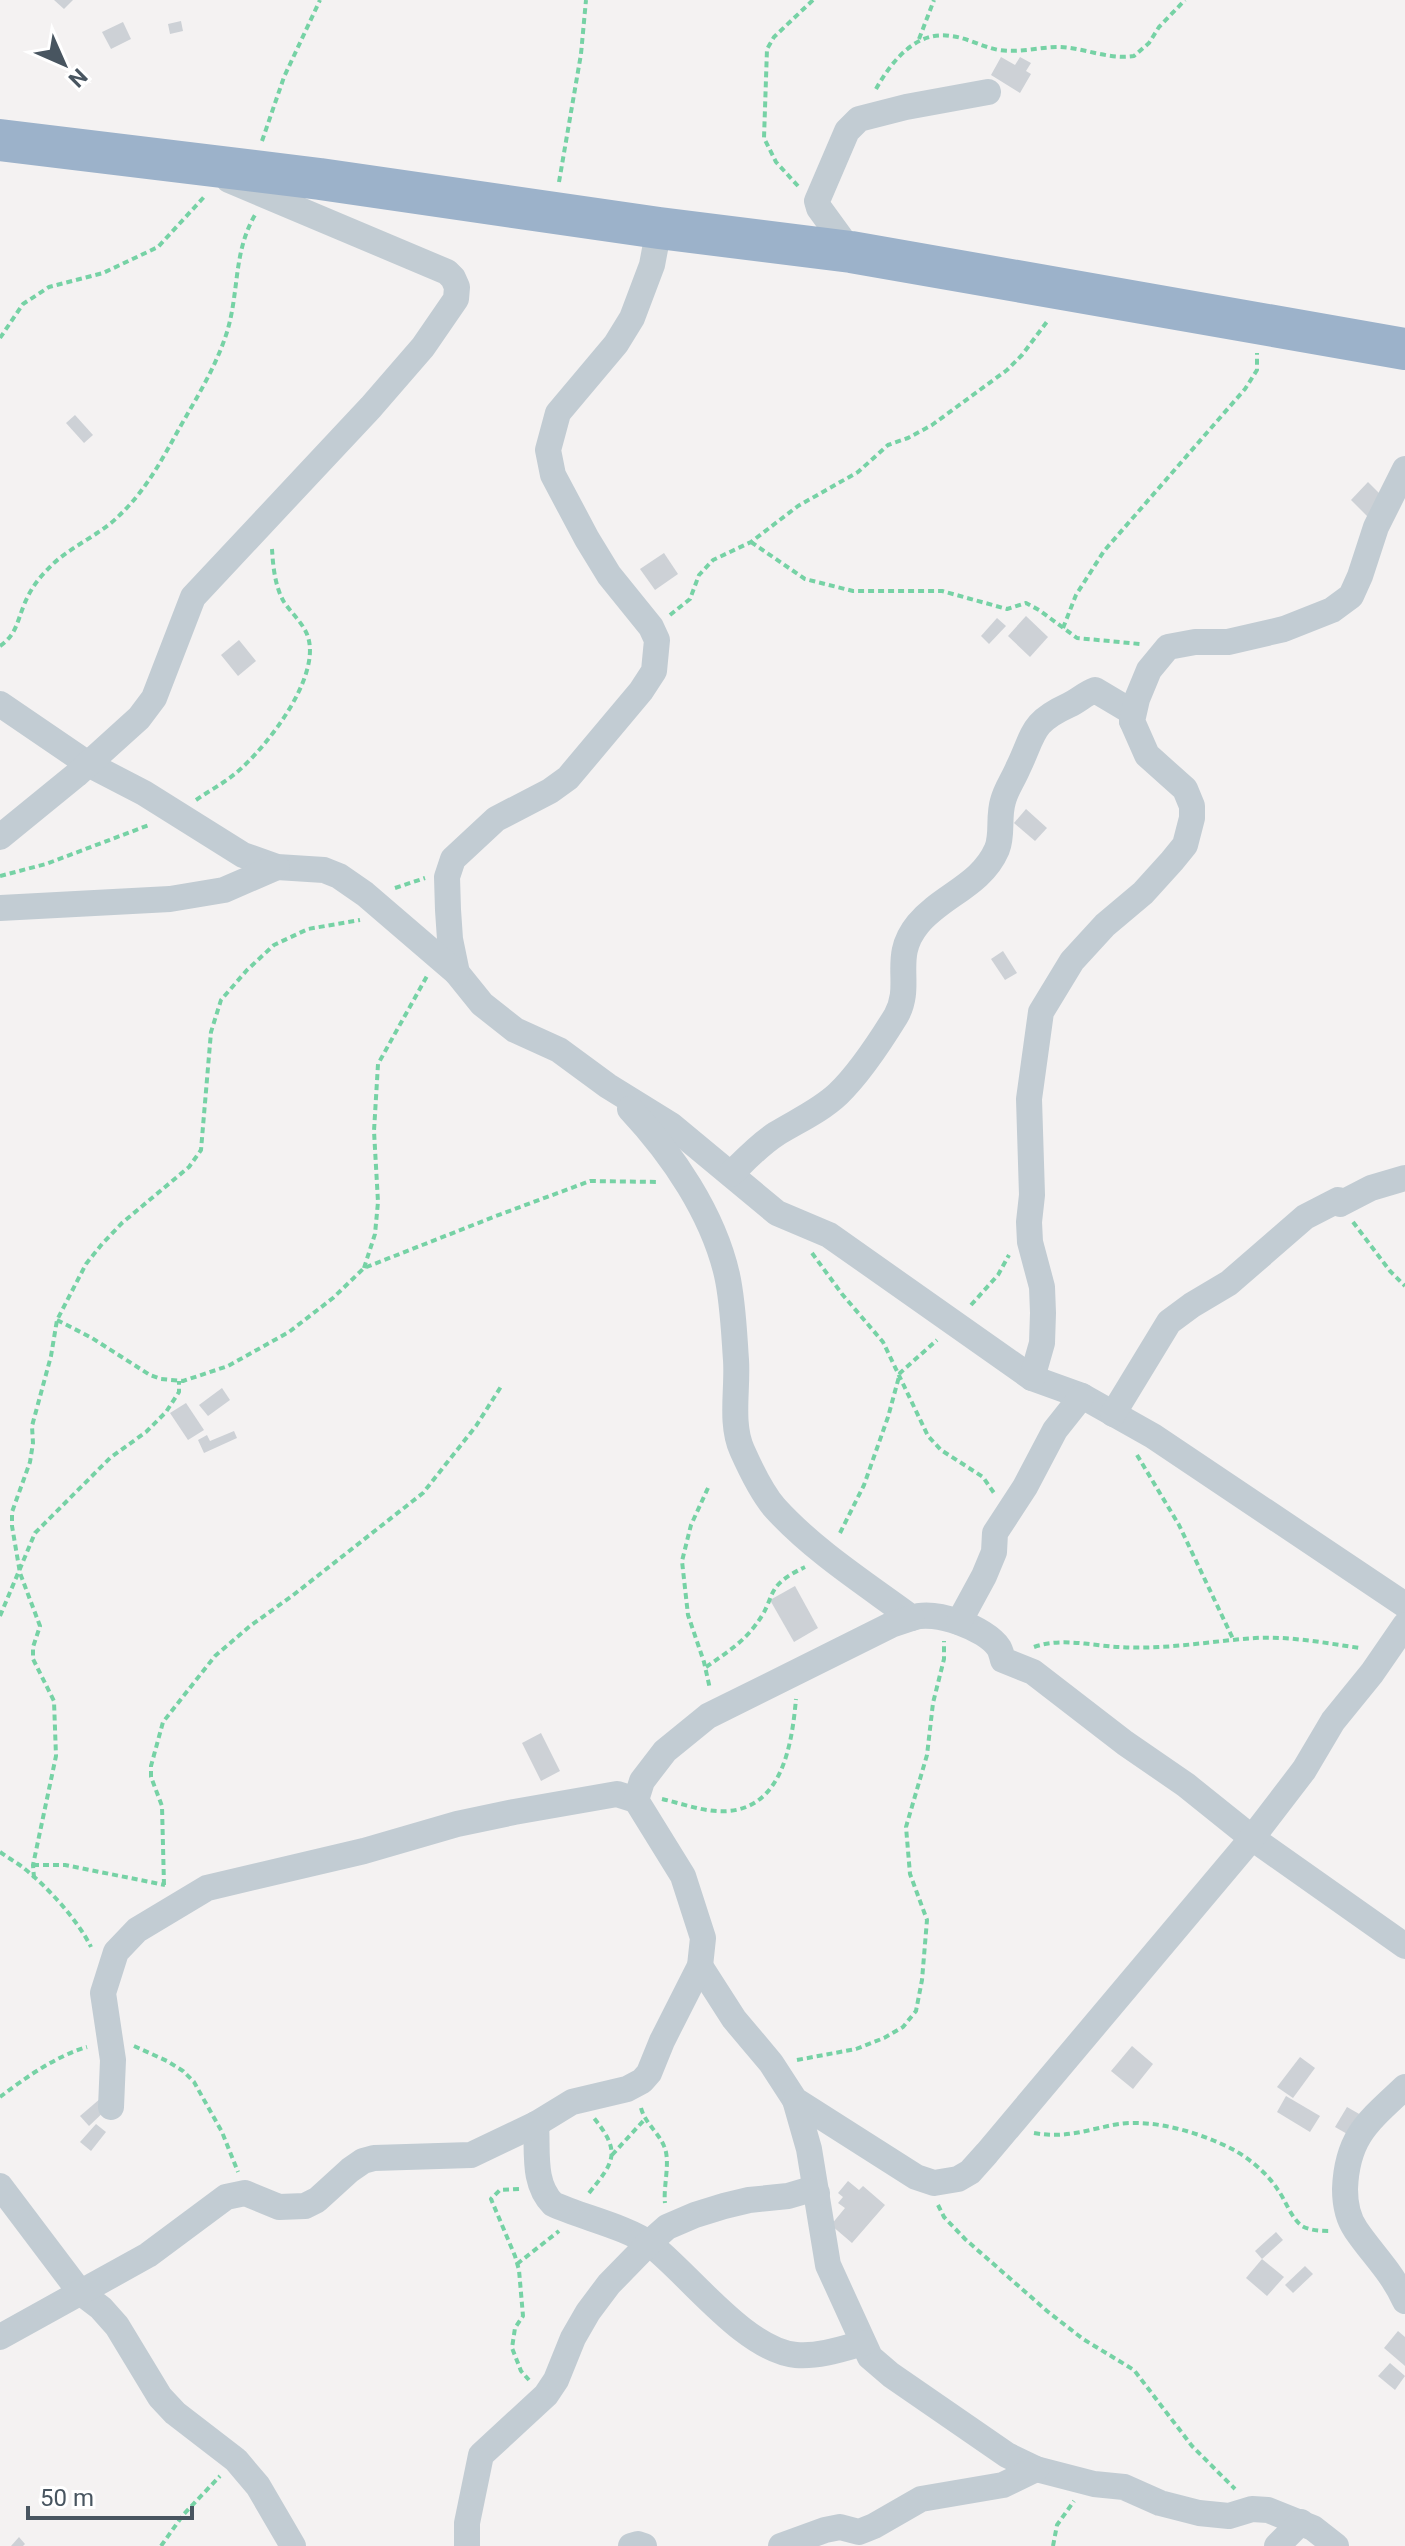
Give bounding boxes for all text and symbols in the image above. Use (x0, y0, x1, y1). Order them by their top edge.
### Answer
north arrow (24, 24, 104, 104)
text: N (63, 63, 92, 92)
scale bar (28, 2470, 192, 2520)
text: 50 m (40, 2484, 94, 2512)

